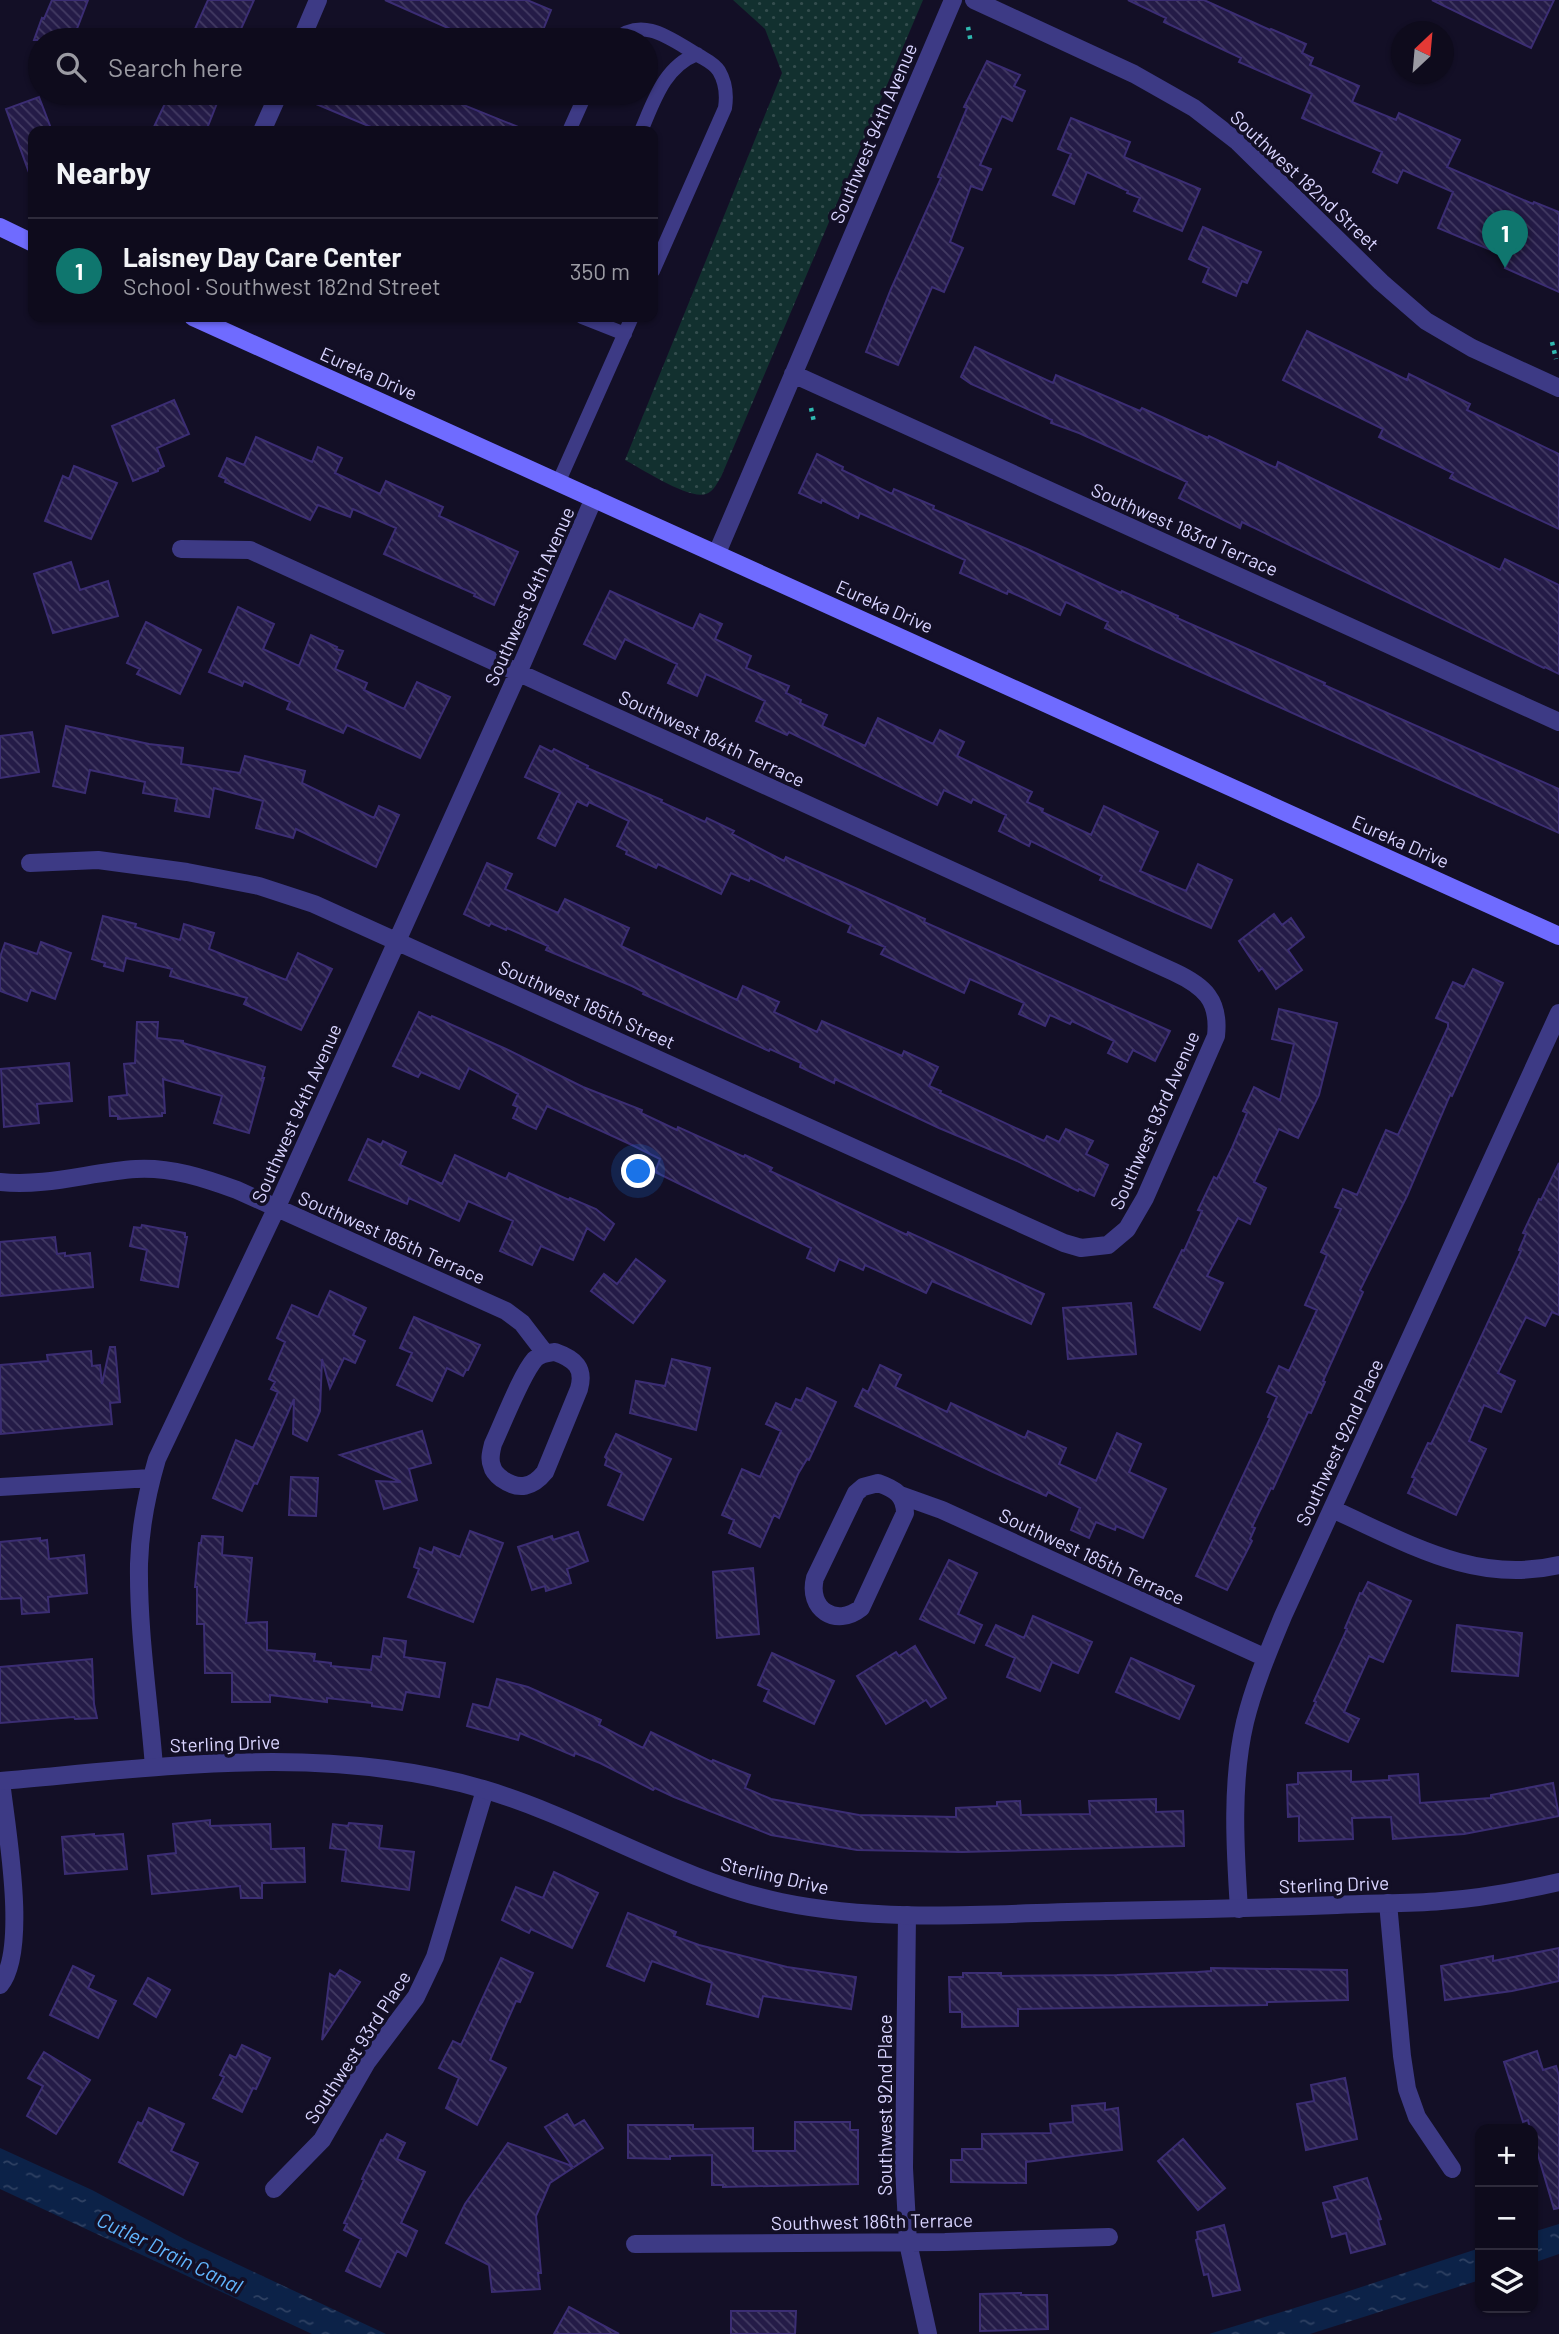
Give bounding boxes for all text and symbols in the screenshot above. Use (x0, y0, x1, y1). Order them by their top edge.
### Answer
north arrow (1391, 21, 1454, 84)
search box (28, 28, 658, 105)
street label: Southwest 94th Avenue (825, 39, 921, 227)
icon: search (52, 48, 90, 86)
text: Search here (108, 51, 243, 82)
street label: Southwest 182nd Street (1226, 105, 1384, 255)
text: Nearby (56, 154, 151, 190)
pin: 1 (1482, 210, 1528, 268)
text: Laisney Day Care Center (123, 241, 401, 272)
text: 1 (75, 257, 83, 285)
text: 350 m (570, 257, 630, 285)
text: School · Southwest 182nd Street (123, 272, 441, 300)
street label: Eureka Drive (317, 341, 421, 405)
street label: Southwest 183rd Terrace (1088, 477, 1282, 581)
street label: Southwest 94th Avenue (479, 503, 579, 689)
street label: Eureka Drive (833, 574, 937, 638)
street label: Southwest 184th Terrace (615, 685, 809, 791)
street label: Eureka Drive (1349, 809, 1453, 873)
street label: Southwest 185th Street (495, 955, 679, 1053)
street label: Southwest 94th Avenue (246, 1020, 346, 1206)
street label: Southwest 93rd Avenue (1104, 1027, 1204, 1213)
your location (621, 1154, 655, 1188)
street label: Southwest 185th Terrace (295, 1185, 489, 1289)
street label: Southwest 92nd Place (1290, 1355, 1388, 1529)
street label: Southwest 185th Terrace (996, 1503, 1188, 1609)
street label: Sterling Drive (169, 1730, 281, 1756)
street label: Sterling Drive (719, 1851, 831, 1899)
street label: Sterling Drive (1278, 1871, 1390, 1897)
street label: Southwest 93rd Place (299, 1966, 415, 2128)
street label: Southwest 92nd Place (873, 2014, 896, 2196)
map controls (1475, 2124, 1538, 2313)
button: + (1475, 2124, 1538, 2187)
button: − (1475, 2187, 1538, 2250)
water label: Cutler Drain Canal (93, 2206, 247, 2298)
street label: Southwest 186th Terrace (771, 2208, 973, 2234)
button: layers (1475, 2250, 1538, 2313)

